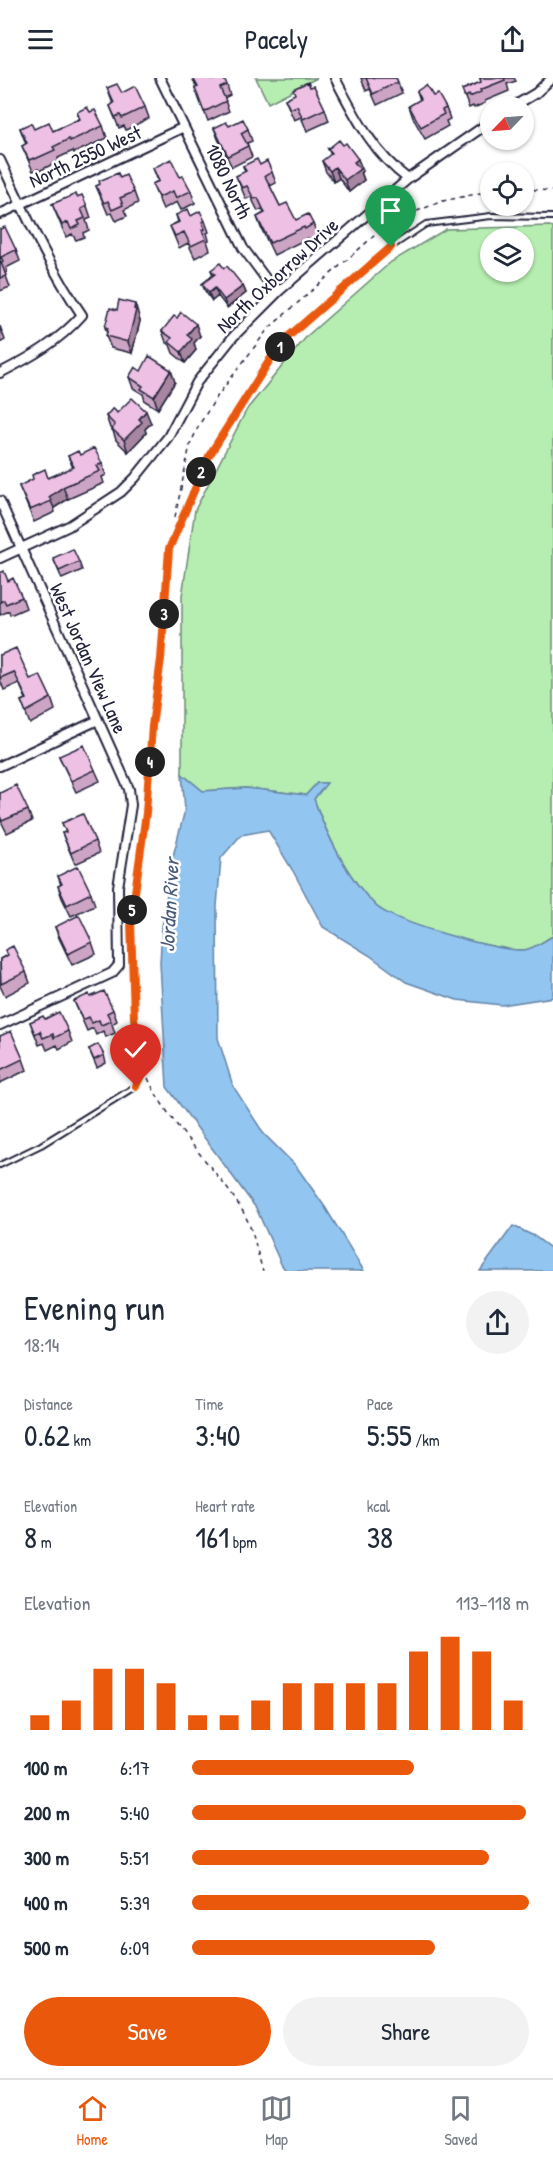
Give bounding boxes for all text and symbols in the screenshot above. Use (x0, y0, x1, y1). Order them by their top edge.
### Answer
text: Pacely (245, 21, 308, 57)
icon: menu (24, 23, 57, 56)
icon: share (496, 23, 529, 56)
north arrow (480, 96, 534, 150)
map controls (480, 96, 534, 282)
street label: North 2550 West (24, 118, 147, 194)
street label: 1080 North (199, 139, 259, 223)
button: locate (480, 162, 534, 216)
pin (365, 185, 416, 247)
icon: arrive (374, 194, 407, 227)
street label: North Oxborrow Drive (210, 211, 344, 339)
button: layers (480, 228, 534, 282)
pin: 1 (265, 332, 295, 362)
text: 1 (277, 336, 283, 358)
pin: 2 (186, 457, 216, 487)
text: 2 (197, 461, 205, 483)
street label: West Jordan View Lane (44, 579, 134, 737)
pin: 3 (149, 599, 179, 629)
text: 3 (160, 603, 168, 625)
pin: 4 (135, 747, 165, 777)
text: 4 (147, 751, 153, 773)
water label: Jordan River (152, 854, 186, 953)
pin: 5 (117, 895, 147, 925)
text: 5 (129, 899, 135, 921)
pin (110, 1024, 161, 1086)
icon: check (119, 1033, 152, 1066)
text: Evening run (24, 1286, 165, 1330)
button: share (466, 1291, 529, 1354)
text: 18:14 (24, 1331, 59, 1358)
text: Distance (24, 1393, 73, 1415)
text: Time (195, 1393, 224, 1415)
text: Pace (367, 1393, 393, 1415)
text: 0.62 (24, 1415, 70, 1455)
text: 3:40 (195, 1415, 240, 1455)
text: 5:55 (367, 1415, 412, 1455)
text: km (70, 1429, 91, 1451)
text: /km (412, 1429, 440, 1451)
text: Elevation (24, 1495, 77, 1517)
text: Heart rate (195, 1495, 255, 1517)
text: kcal (367, 1495, 390, 1517)
text: 8 (24, 1517, 37, 1557)
text: 161 (195, 1517, 229, 1557)
text: 38 (367, 1517, 393, 1557)
text: m (37, 1531, 52, 1553)
text: bpm (229, 1531, 257, 1553)
text: Elevation (24, 1589, 90, 1616)
text: 113–118 m (456, 1589, 529, 1616)
text: 100 m (24, 1754, 67, 1781)
text: 6:17 (120, 1754, 150, 1781)
text: 200 m (24, 1799, 69, 1826)
text: 5:40 (120, 1799, 150, 1826)
text: 300 m (24, 1844, 69, 1871)
text: 5:51 (120, 1844, 149, 1871)
text: 400 m (24, 1889, 68, 1916)
text: 5:39 (120, 1889, 149, 1916)
text: 500 m (24, 1934, 69, 1961)
text: 6:09 (120, 1934, 149, 1961)
button: Save (24, 1997, 271, 2066)
button: Share (283, 1997, 529, 2066)
tab: Home (76, 2092, 109, 2150)
tab: Map (260, 2092, 293, 2150)
tab: Saved (444, 2092, 477, 2150)

